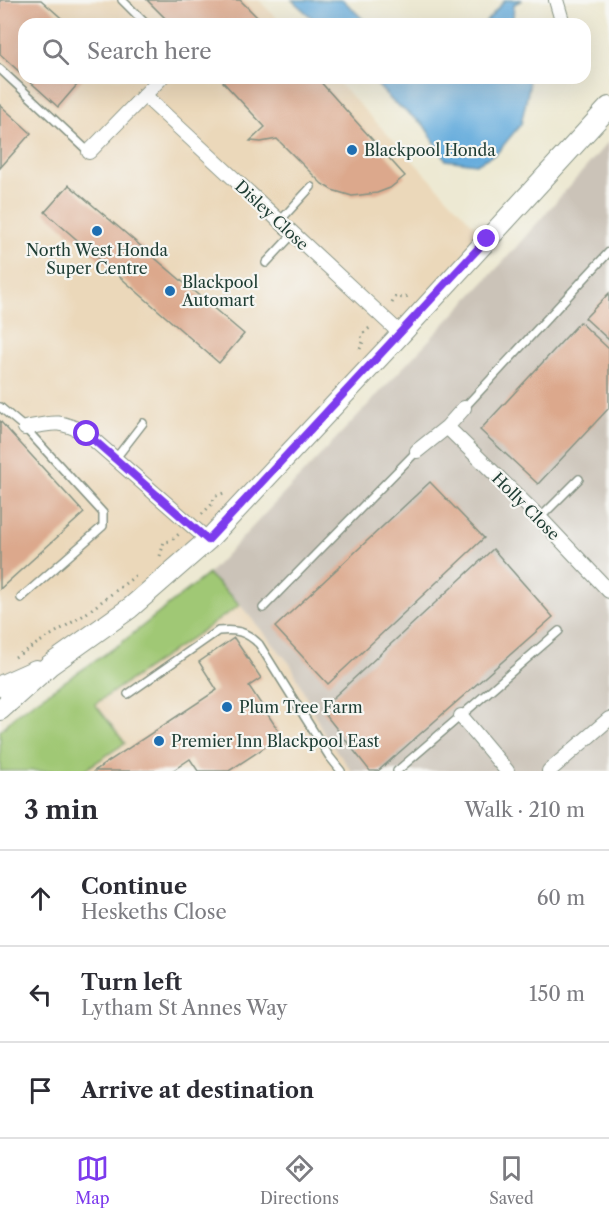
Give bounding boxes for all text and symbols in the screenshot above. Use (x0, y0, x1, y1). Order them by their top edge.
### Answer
search box (18, 18, 591, 84)
icon: search (39, 35, 72, 68)
text: Search here (87, 38, 212, 65)
place label: Blackpool Honda (364, 140, 496, 160)
marker: Blackpool Honda (345, 143, 359, 157)
street label: Disley Close (231, 176, 313, 254)
marker: North West Honda Super Centre (90, 224, 104, 238)
route end (473, 225, 499, 251)
place label: North West Honda Super Centre (26, 240, 169, 278)
place label: Blackpool Automart (181, 272, 258, 310)
marker: Blackpool Automart (163, 284, 177, 298)
route start (73, 420, 99, 446)
street label: Holly Close (488, 468, 564, 544)
place label: Plum Tree Farm (239, 697, 363, 717)
marker: Plum Tree Farm (220, 700, 234, 714)
place label: Premier Inn Blackpool East (171, 731, 380, 751)
marker: Premier Inn Blackpool East (152, 734, 166, 748)
text: 3 min (24, 794, 98, 826)
text: Walk · 210 m (464, 798, 585, 822)
text: Continue (81, 873, 187, 900)
icon: ahead (24, 882, 57, 915)
text: 60 m (537, 886, 585, 910)
text: Heskeths Close (81, 900, 227, 924)
text: Turn left (81, 969, 182, 996)
icon: left (24, 978, 57, 1011)
text: 150 m (529, 982, 585, 1006)
text: Lytham St Annes Way (81, 996, 288, 1020)
icon: arrive (24, 1074, 57, 1107)
text: Arrive at destination (81, 1077, 314, 1104)
tab: Map (75, 1152, 110, 1208)
tab: Directions (260, 1152, 339, 1208)
tab: Saved (489, 1152, 534, 1208)

